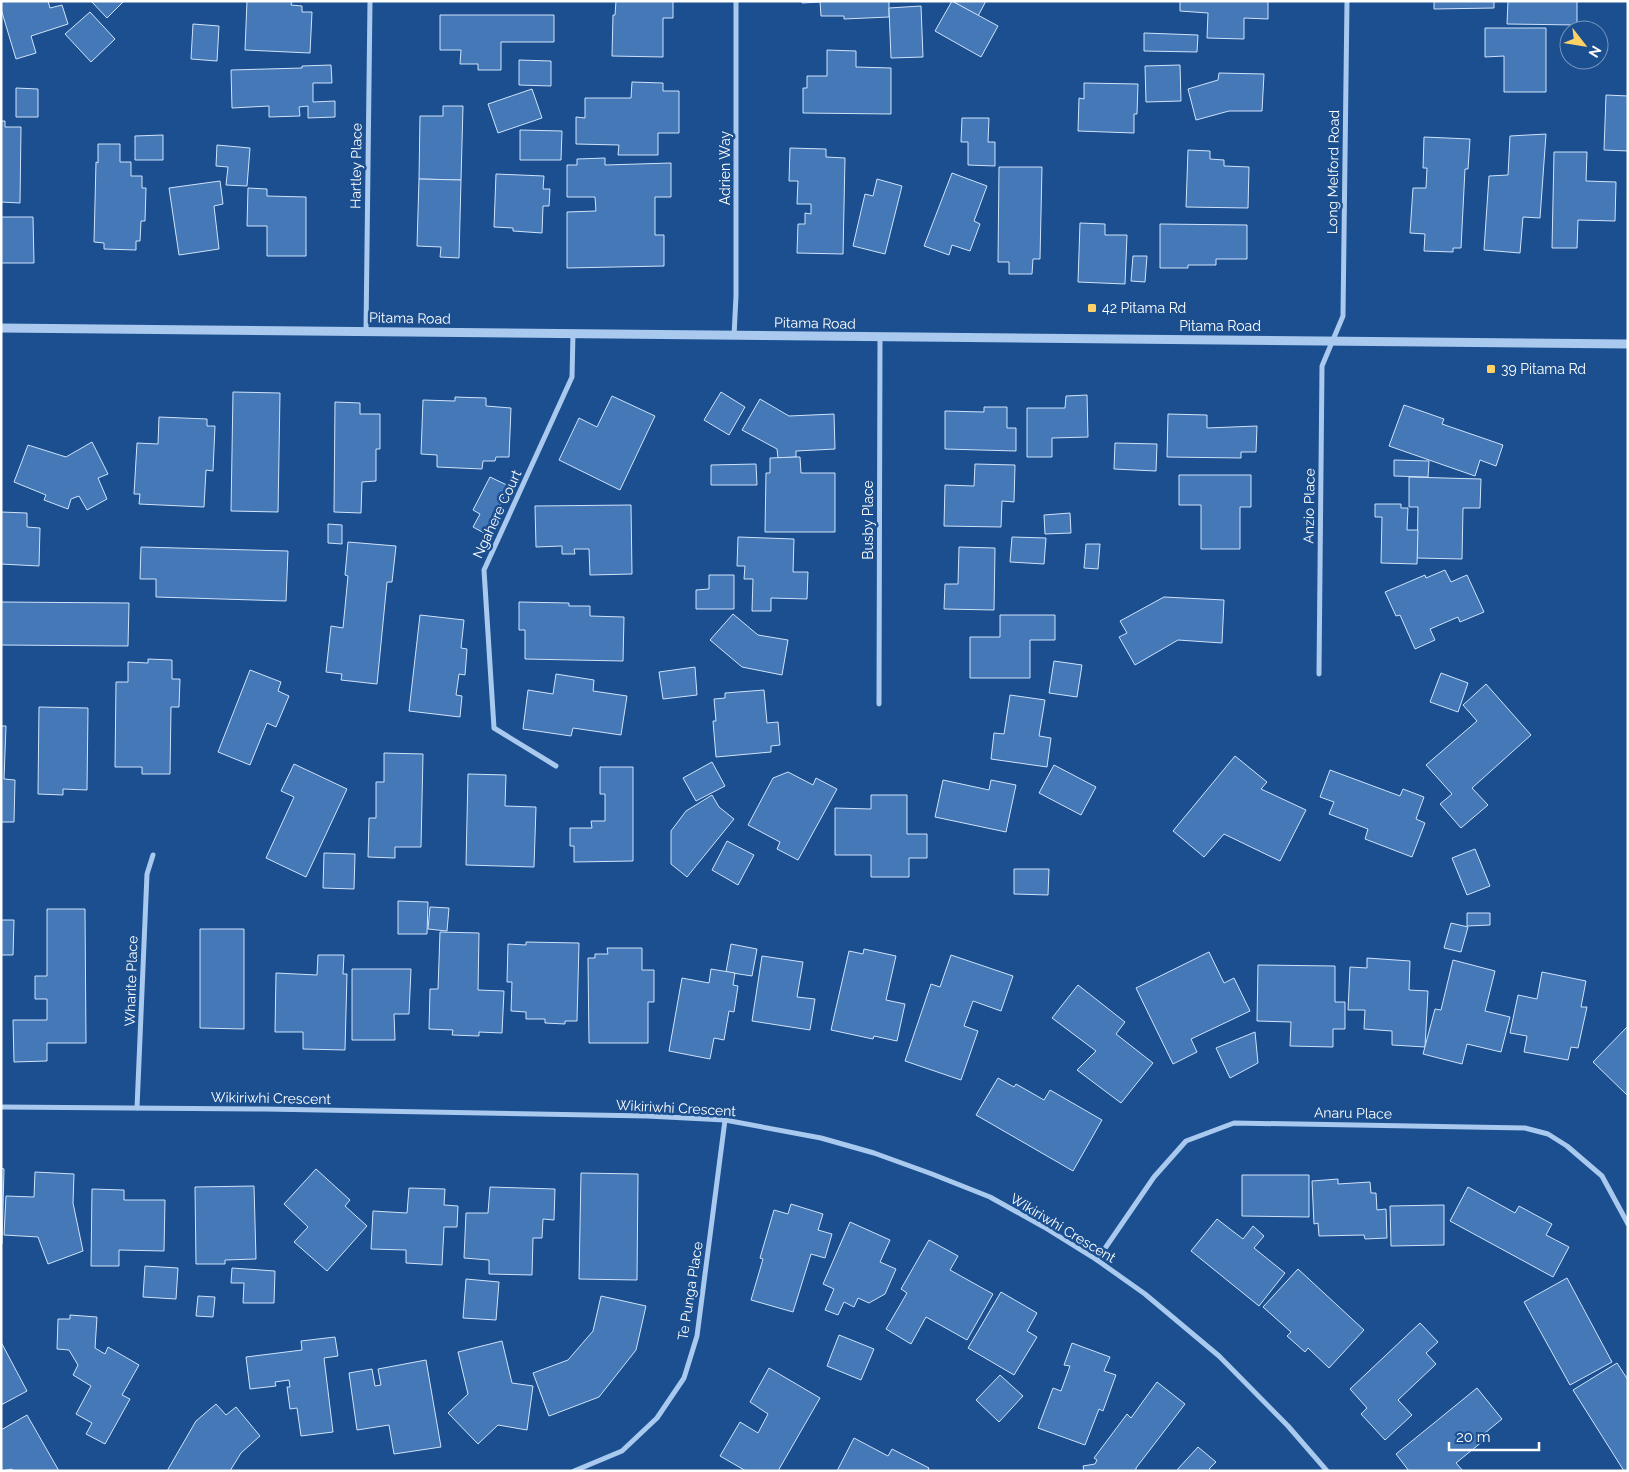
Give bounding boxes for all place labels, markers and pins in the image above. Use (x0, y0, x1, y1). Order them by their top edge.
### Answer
place label: 42 Pitama Rd (1102, 300, 1186, 316)
marker: 42 Pitama Rd (1086, 302, 1098, 314)
place label: 39 Pitama Rd (1501, 361, 1586, 377)
marker: 39 Pitama Rd (1485, 363, 1497, 375)

